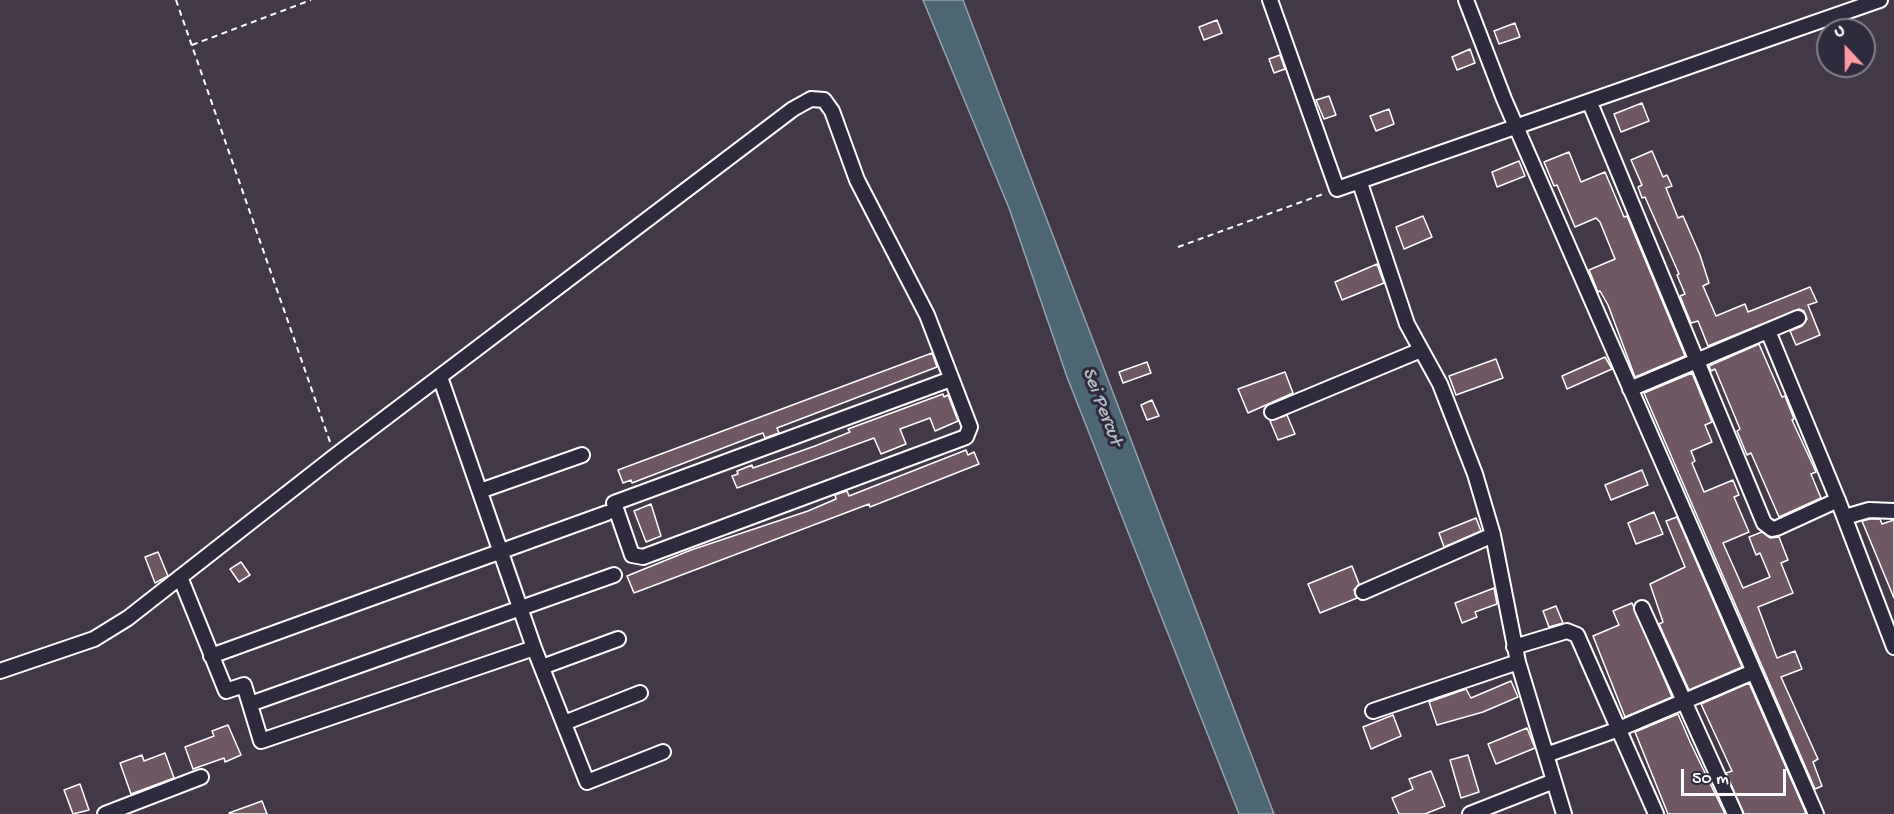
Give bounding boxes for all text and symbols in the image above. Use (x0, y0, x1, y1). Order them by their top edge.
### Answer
north arrow (1816, 18, 1876, 78)
text: U (1832, 22, 1848, 43)
water label: Sei Percut (1075, 365, 1127, 449)
scale bar (1684, 757, 1789, 795)
text: 50 m (1692, 769, 1729, 790)

